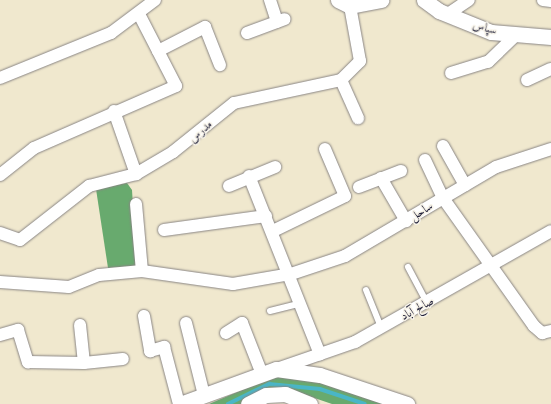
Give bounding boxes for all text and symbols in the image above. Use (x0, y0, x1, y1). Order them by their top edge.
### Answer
street label: سپاس (471, 17, 499, 37)
street label: مدرس (185, 117, 215, 145)
street label: ساحل (407, 198, 435, 224)
street label: صالح آباد (398, 293, 436, 323)

